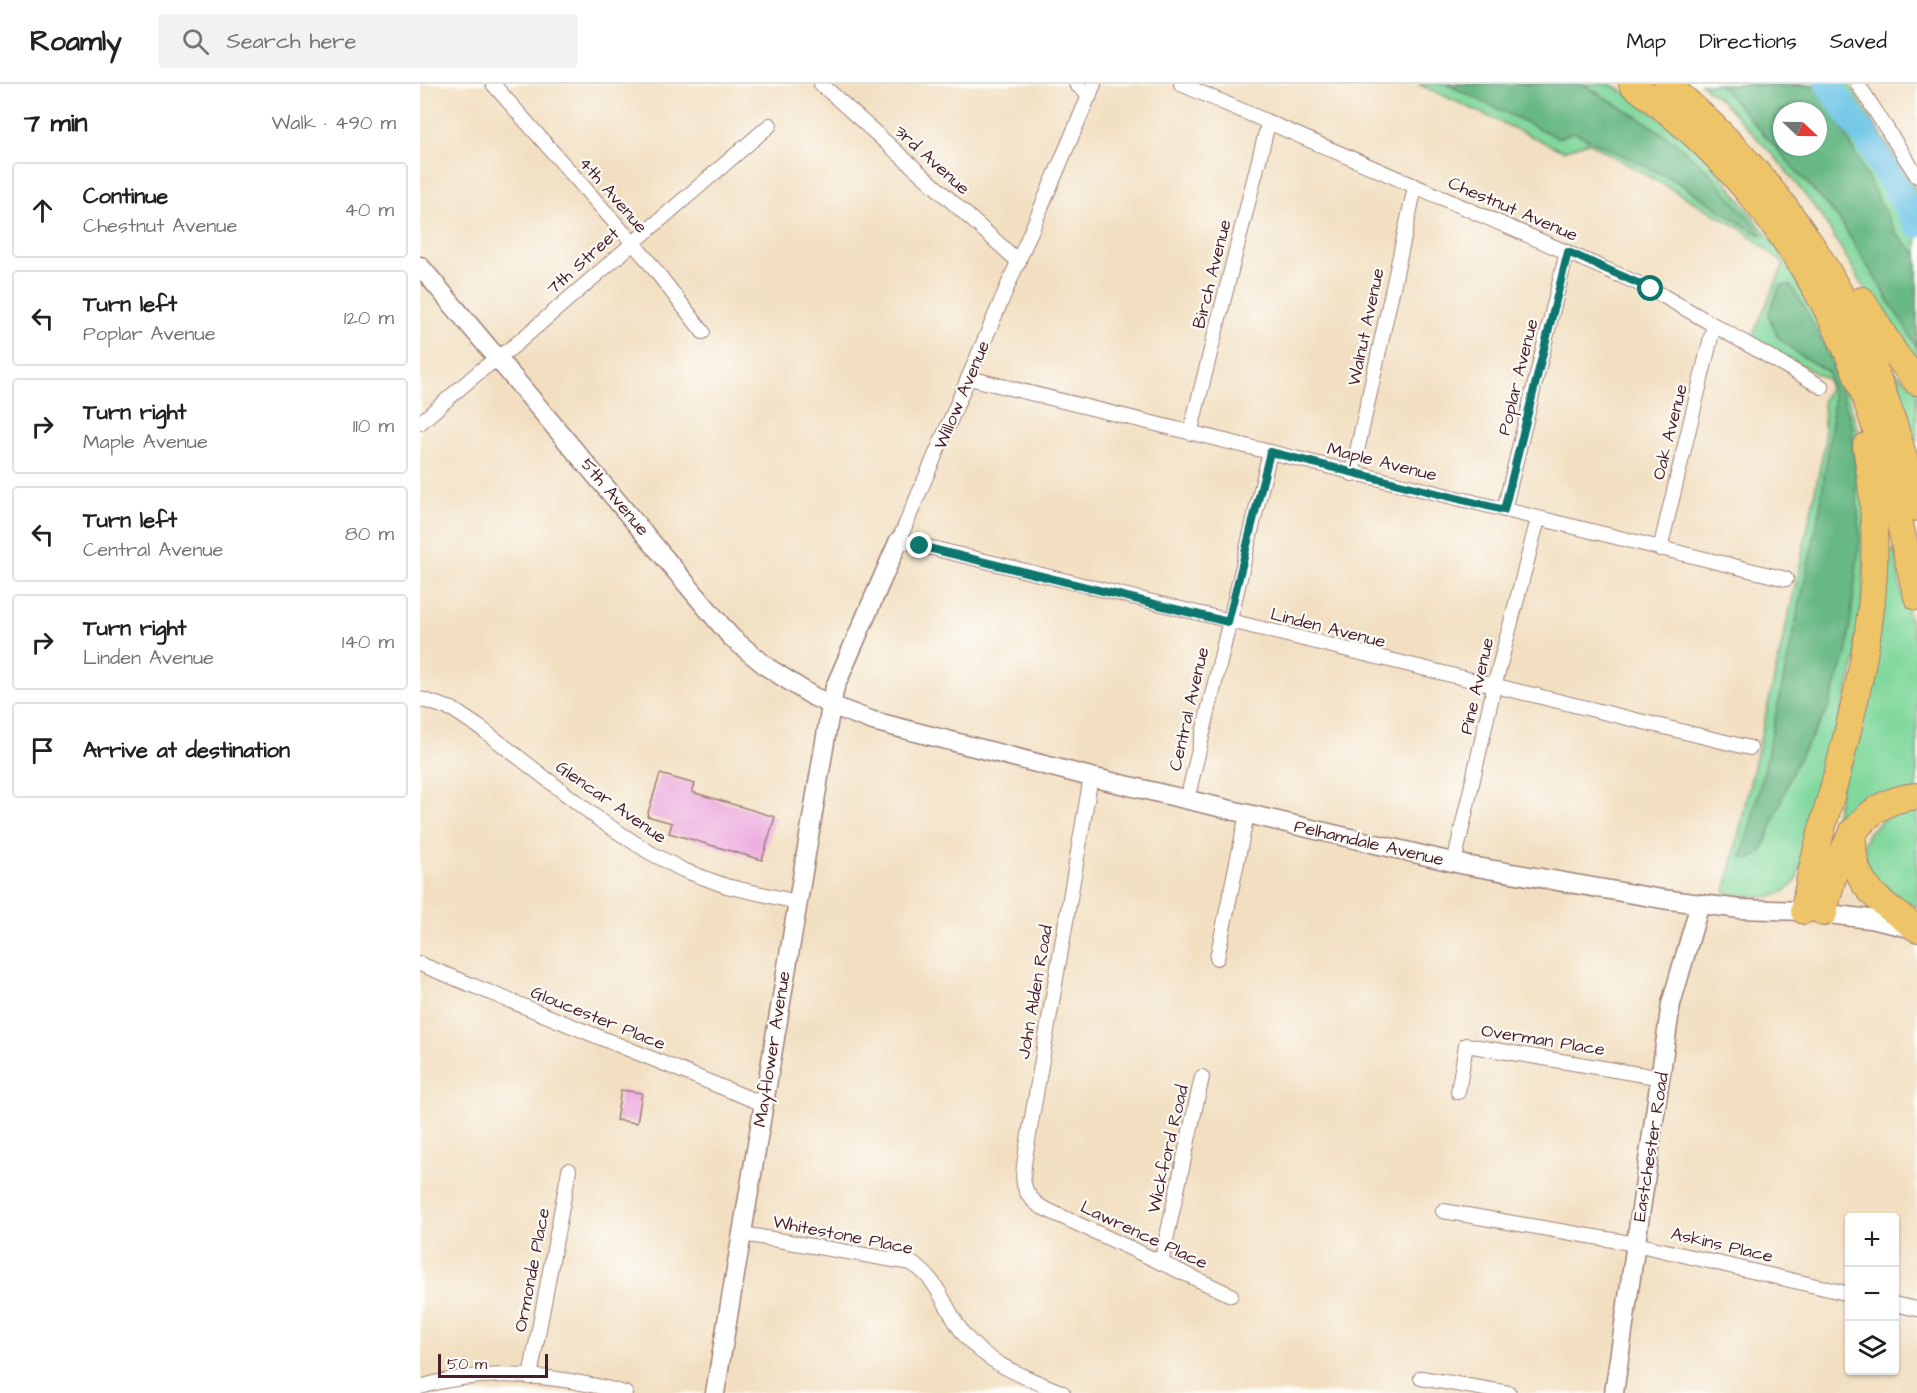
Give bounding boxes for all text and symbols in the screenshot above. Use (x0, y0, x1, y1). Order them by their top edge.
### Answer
search box (158, 14, 578, 68)
text: Roamly (30, 22, 122, 61)
icon: search (179, 25, 212, 58)
text: Search here (227, 26, 356, 57)
text: Map (1626, 27, 1666, 56)
text: Directions (1699, 27, 1797, 56)
text: Saved (1830, 27, 1887, 56)
north arrow (1773, 102, 1827, 156)
text: 7 min (24, 105, 88, 141)
text: Walk · 490 m (272, 109, 396, 137)
street label: 3rd Avenue (889, 119, 975, 201)
street label: 4th Avenue (573, 151, 653, 239)
street label: Chestnut Avenue (1444, 170, 1582, 248)
text: Continue (83, 181, 168, 212)
icon: ahead (26, 194, 59, 227)
text: 40 m (344, 196, 394, 224)
text: Chestnut Avenue (83, 212, 237, 240)
street label: Birch Avenue (1186, 217, 1238, 331)
street label: 7th Street (541, 221, 625, 300)
street label: Walnut Avenue (1341, 265, 1391, 388)
route start (1637, 275, 1663, 301)
text: Turn left (83, 289, 177, 320)
icon: left (26, 302, 59, 335)
text: 120 m (344, 304, 394, 332)
street label: Poplar Avenue (1491, 316, 1545, 438)
text: Poplar Avenue (83, 320, 215, 348)
street label: Willow Avenue (928, 337, 996, 453)
street label: Oak Avenue (1646, 381, 1694, 483)
text: Turn right (83, 397, 186, 428)
icon: right (26, 410, 59, 443)
text: 110 m (353, 412, 394, 440)
text: Maple Avenue (83, 428, 208, 456)
street label: Maple Avenue (1324, 436, 1440, 488)
street label: 5th Avenue (575, 453, 655, 541)
text: Turn left (83, 505, 177, 536)
icon: left (26, 518, 59, 551)
text: 80 m (345, 520, 394, 548)
route end (906, 532, 932, 558)
text: Central Avenue (83, 536, 223, 564)
street label: Linden Avenue (1268, 602, 1388, 654)
text: Turn right (83, 613, 186, 644)
icon: right (26, 626, 59, 659)
text: 140 m (342, 628, 394, 656)
street label: Pine Avenue (1454, 635, 1500, 737)
text: Linden Avenue (83, 644, 214, 672)
street label: Central Avenue (1163, 644, 1215, 773)
icon: arrive (26, 734, 59, 767)
text: Arrive at destination (83, 735, 290, 766)
street label: Glencar Avenue (551, 754, 672, 850)
street label: Pelhamdale Avenue (1292, 814, 1446, 872)
street label: John Alden Road (1011, 923, 1059, 1061)
street label: Mayflower Avenue (747, 969, 798, 1129)
street label: Gloucester Place (527, 980, 669, 1057)
street label: Overman Place (1479, 1018, 1607, 1062)
street label: Eastchester Road (1627, 1071, 1675, 1223)
street label: Wickford Road (1141, 1083, 1195, 1215)
street label: Lawrence Place (1076, 1195, 1212, 1276)
street label: Ormonde Place (508, 1206, 556, 1334)
street label: Whitestone Place (771, 1209, 916, 1261)
map controls (1845, 1213, 1899, 1375)
button: + (1845, 1213, 1899, 1267)
street label: Askins Place (1668, 1221, 1776, 1269)
button: − (1845, 1267, 1899, 1321)
button: layers (1845, 1321, 1899, 1375)
scale bar (438, 1351, 548, 1378)
text: 50 m (447, 1353, 487, 1375)

